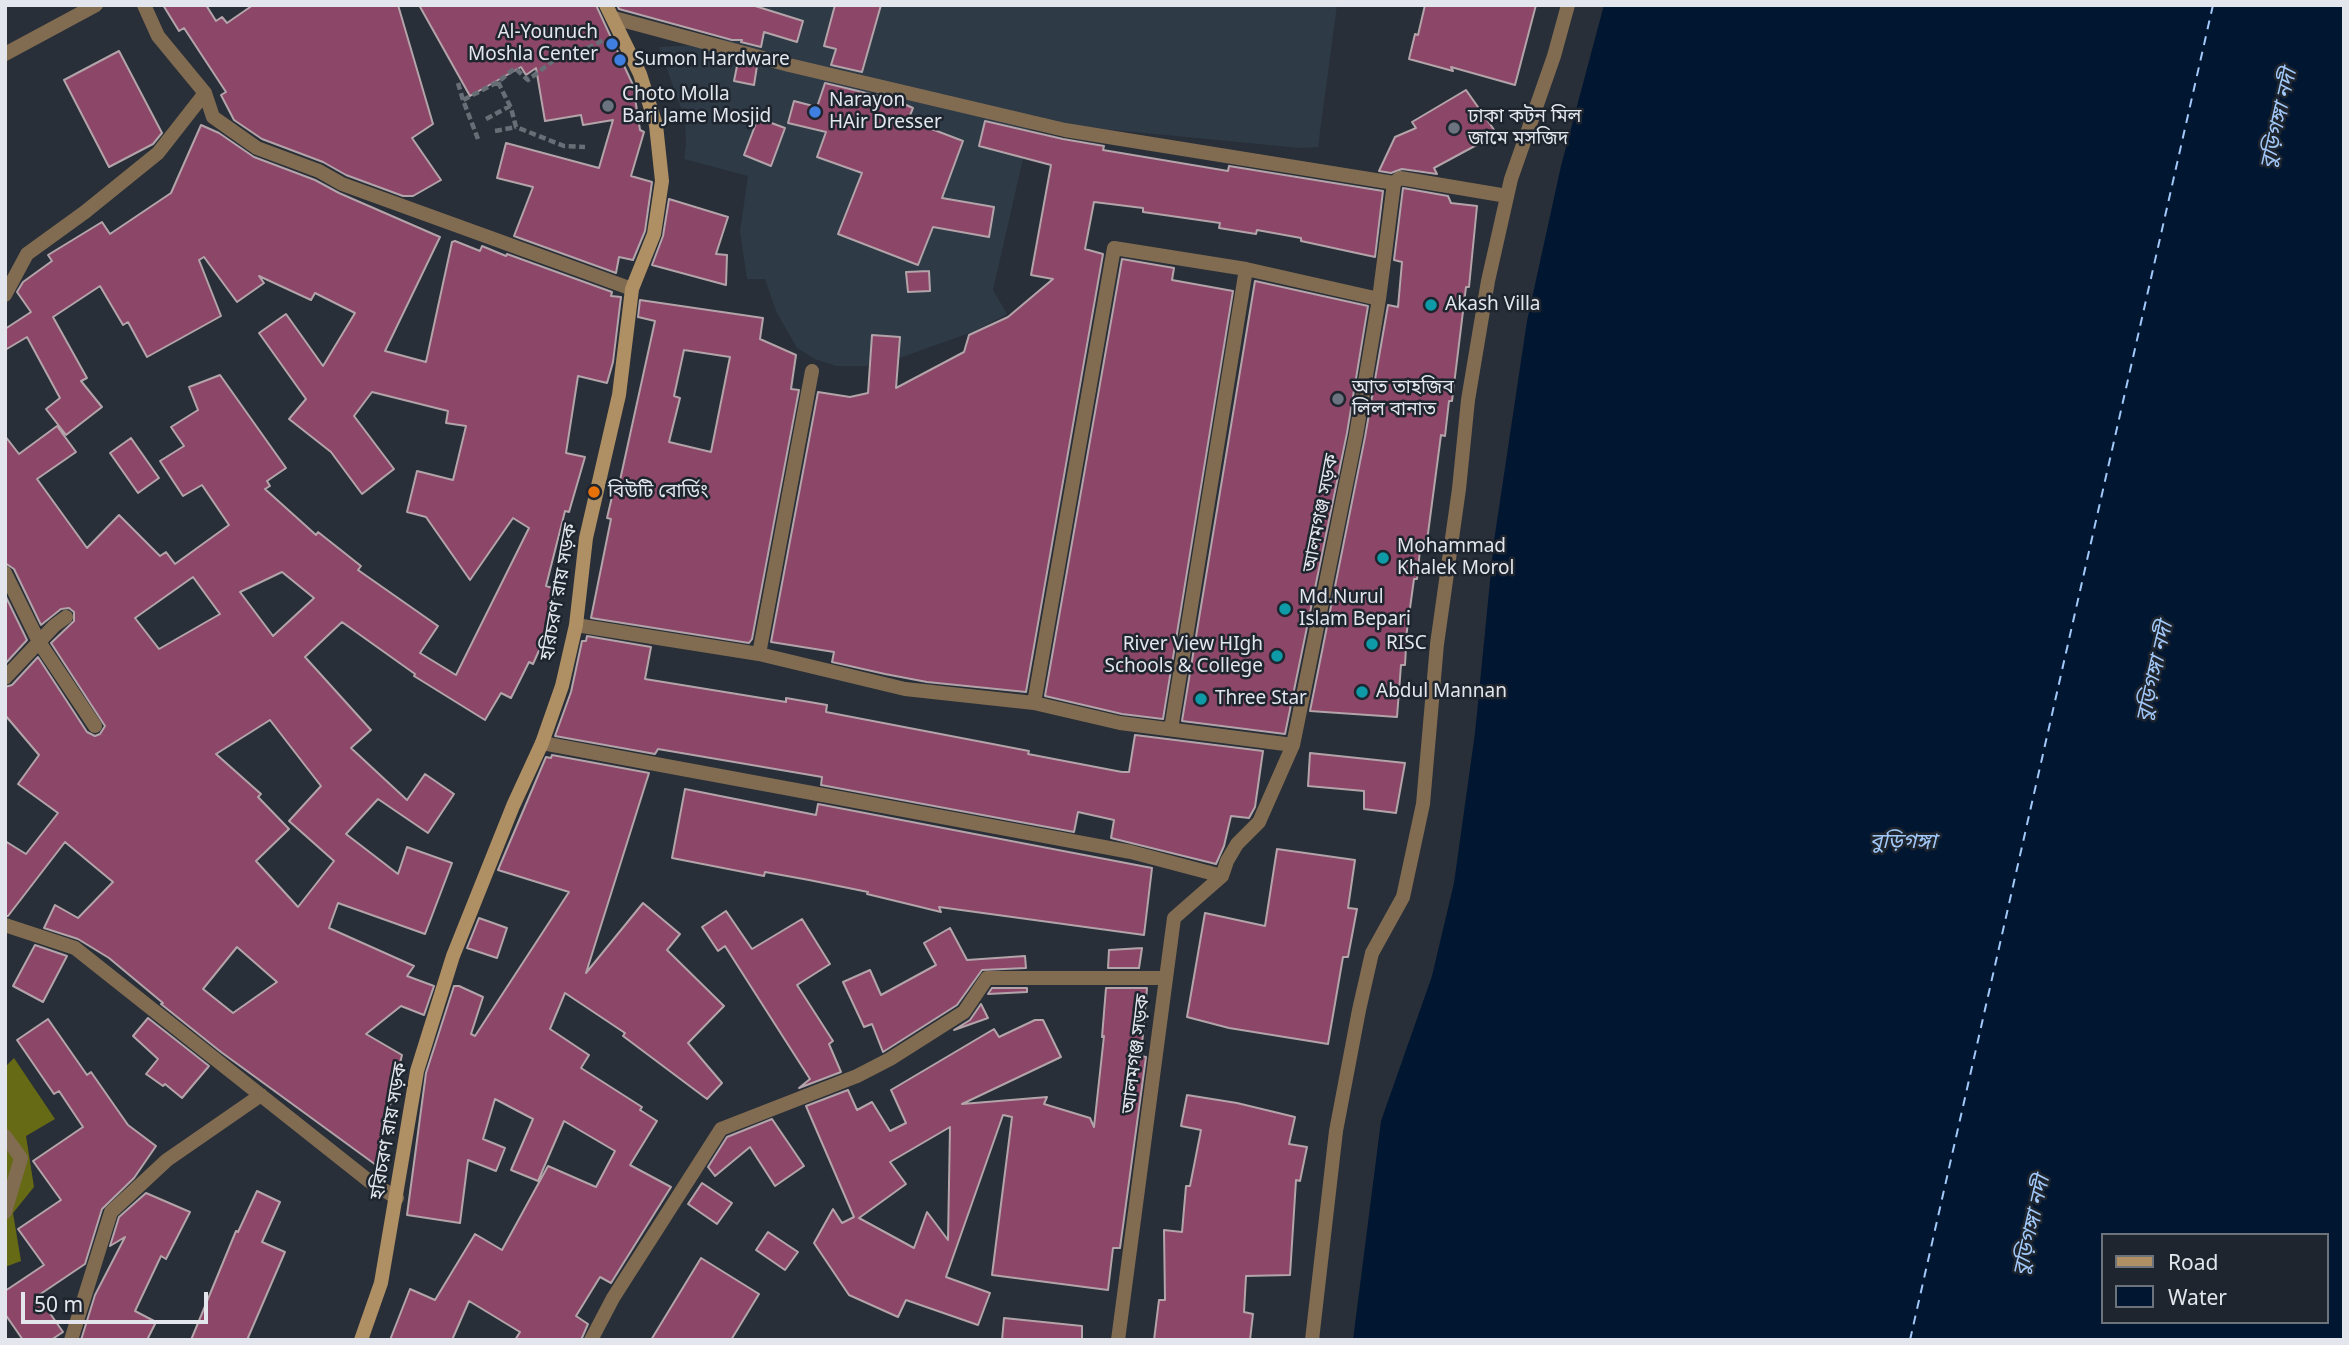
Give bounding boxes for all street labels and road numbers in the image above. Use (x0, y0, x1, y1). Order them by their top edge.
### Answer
street label: আলমগঞ্জ সড়ক (1298, 452, 1344, 574)
street label: হরিচরণ রায় সড়ক (536, 522, 582, 662)
street label: আলমগঞ্জ সড়ক (1117, 993, 1155, 1115)
street label: হরিচরণ রায় সড়ক (366, 1061, 412, 1201)

